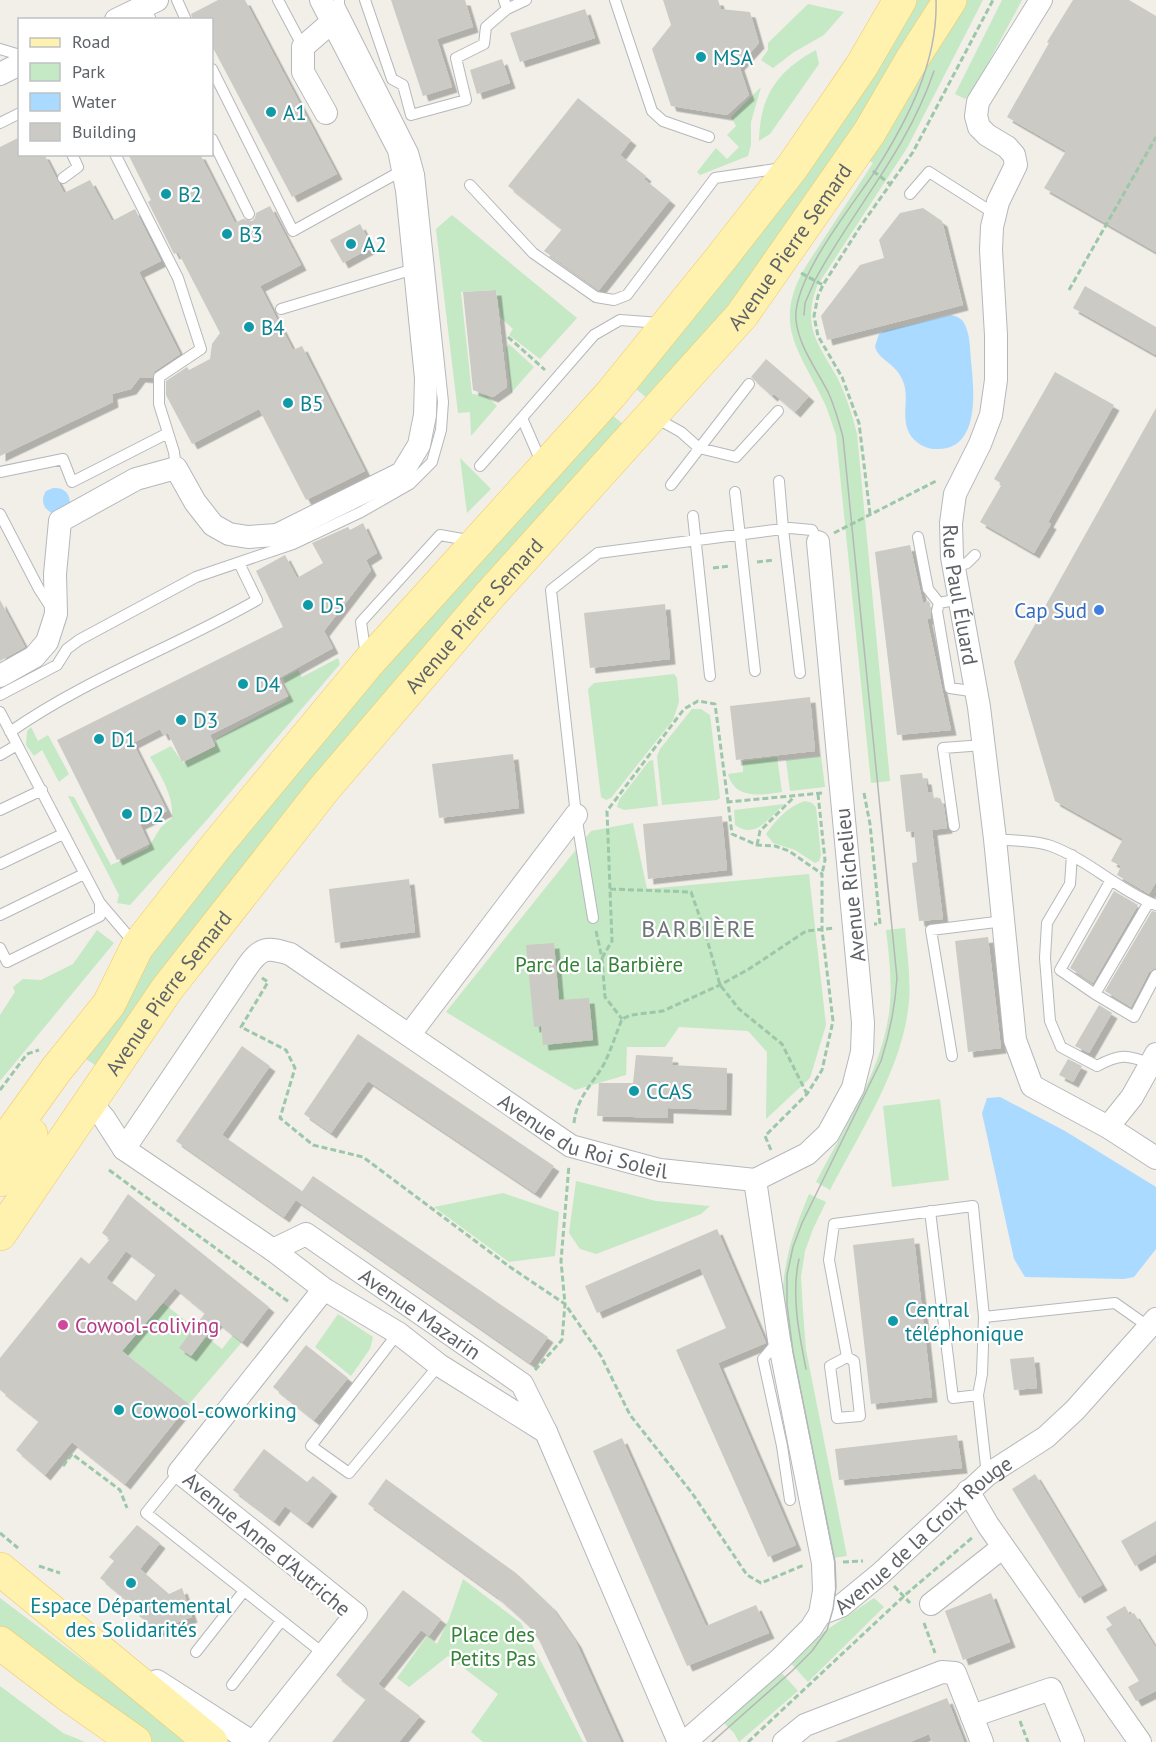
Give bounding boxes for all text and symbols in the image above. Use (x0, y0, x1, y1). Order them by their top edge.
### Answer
legend (18, 18, 213, 156)
text: Road (72, 30, 110, 53)
place label: MSA (713, 44, 754, 71)
marker: MSA (694, 50, 708, 64)
text: Park (72, 60, 105, 83)
text: Water (72, 90, 116, 113)
place label: A1 (283, 99, 307, 126)
marker: A1 (264, 105, 278, 119)
text: Building (72, 120, 136, 143)
street label: Avenue Pierre Semard (722, 158, 857, 336)
place label: B2 (178, 181, 202, 208)
marker: B2 (159, 187, 173, 201)
place label: B3 (239, 221, 263, 248)
marker: B3 (220, 227, 234, 241)
place label: A2 (363, 231, 387, 258)
marker: A2 (344, 237, 358, 251)
place label: B4 (261, 314, 285, 341)
marker: B4 (242, 320, 256, 334)
place label: B5 (300, 390, 324, 417)
marker: B5 (281, 396, 295, 410)
street label: Rue Paul Éluard (938, 524, 985, 667)
street label: Avenue Pierre Semard (398, 532, 549, 699)
place label: D5 (320, 592, 345, 619)
place label: Cap Sud (1014, 597, 1087, 624)
marker: D5 (301, 598, 315, 612)
marker: Cap Sud (1092, 603, 1106, 617)
place label: D4 (255, 671, 280, 698)
marker: D4 (236, 677, 250, 691)
place label: D3 (193, 707, 218, 734)
marker: D3 (174, 713, 188, 727)
place label: D1 (111, 726, 136, 753)
marker: D1 (92, 732, 106, 746)
place label: D2 (139, 801, 164, 828)
marker: D2 (120, 807, 134, 821)
street label: Avenue Richelieu (828, 807, 872, 963)
street label: Avenue Pierre Semard (99, 905, 237, 1080)
district label: BARBIÈRE (641, 913, 757, 944)
park label: Parc de la Barbière (515, 951, 683, 978)
place label: CCAS (646, 1078, 692, 1105)
marker: CCAS (627, 1084, 641, 1098)
street label: Avenue du Roi Soleil (493, 1087, 669, 1184)
street label: Avenue Mazarin (354, 1262, 486, 1365)
place label: Central téléphonique (905, 1296, 1024, 1347)
place label: Cowool-coliving (75, 1312, 219, 1339)
marker: Central téléphonique (886, 1314, 900, 1328)
marker: Cowool-coliving (56, 1318, 70, 1332)
place label: Cowool-coworking (131, 1397, 297, 1424)
marker: Cowool-coworking (112, 1403, 126, 1417)
street label: Avenue de la Croix Rouge (828, 1449, 1017, 1620)
street label: Avenue Anne d'Autriche (178, 1466, 356, 1622)
marker: Espace Départemental des Solidarités (124, 1576, 138, 1590)
place label: Espace Départemental des Solidarités (30, 1592, 232, 1643)
park label: Place des Petits Pas (450, 1621, 536, 1672)

